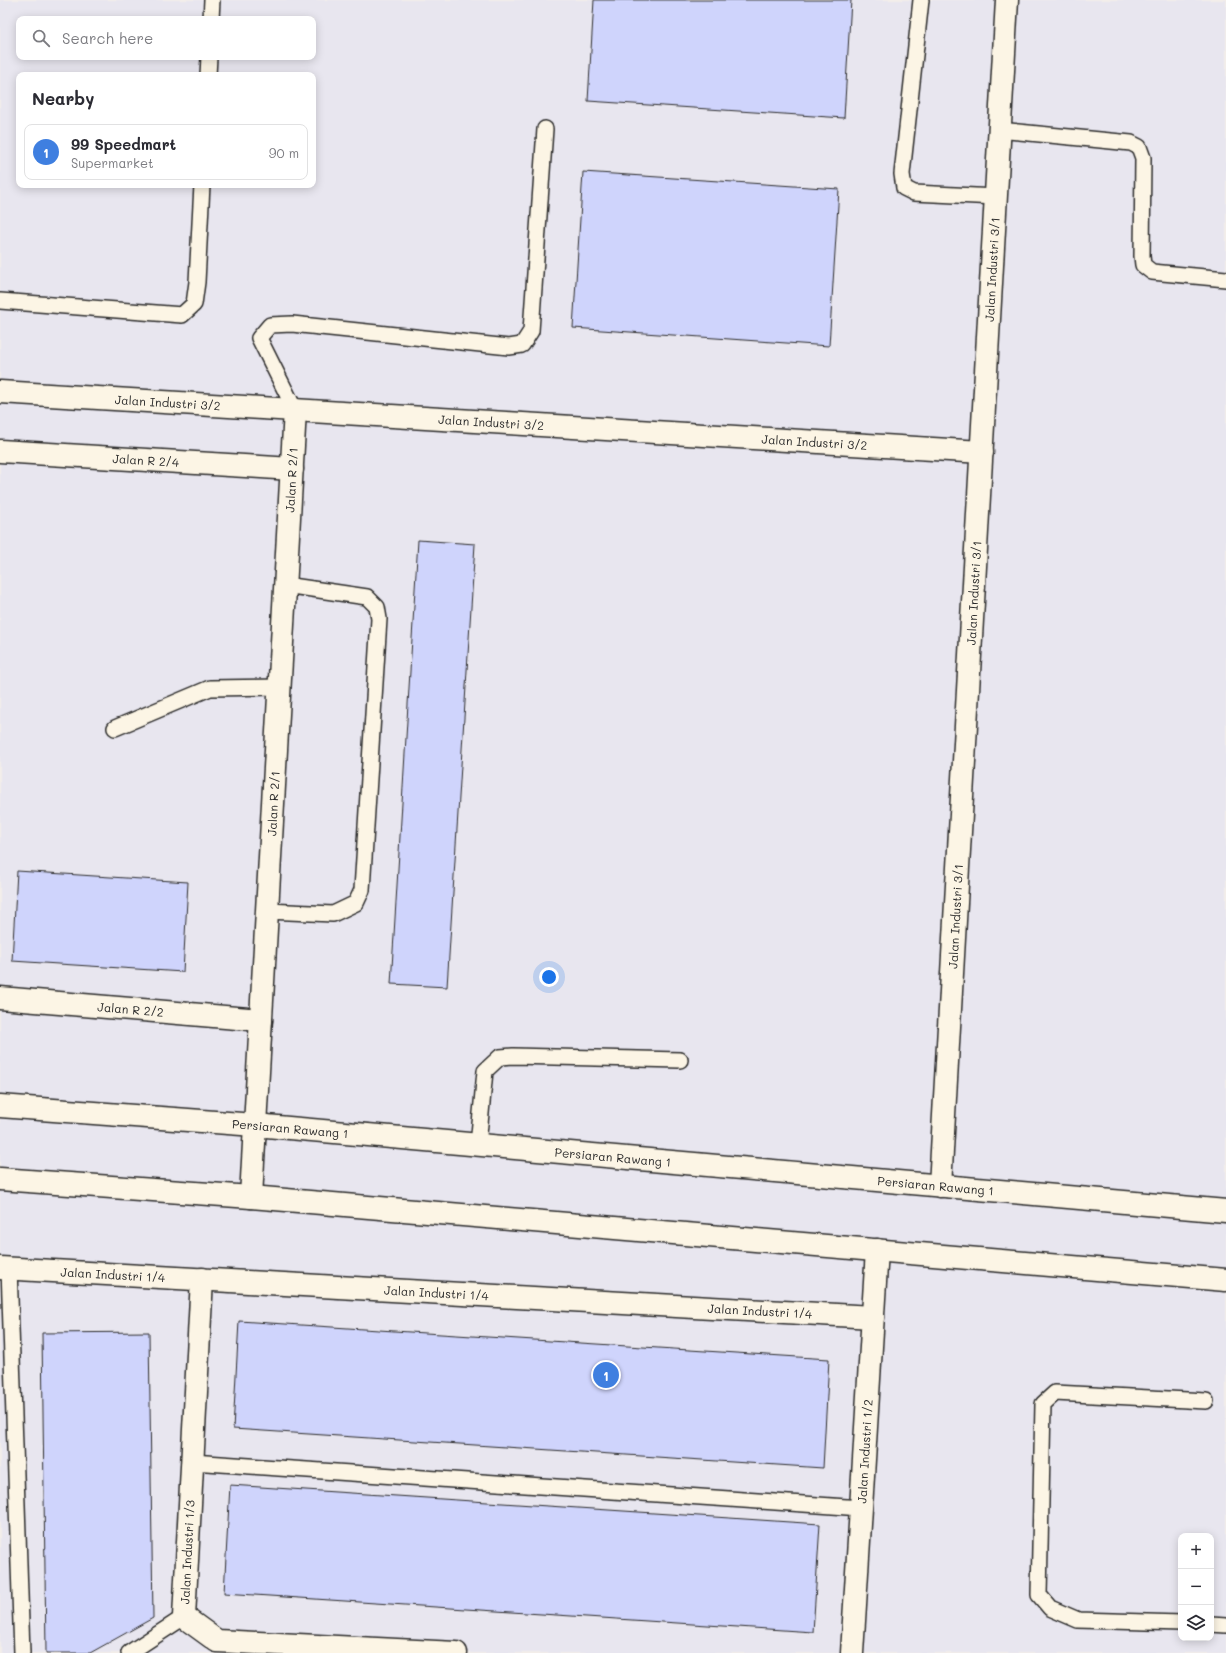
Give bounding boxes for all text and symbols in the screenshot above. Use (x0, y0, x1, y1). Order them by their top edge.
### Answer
search box (16, 16, 316, 60)
icon: search (30, 27, 52, 49)
text: Search here (62, 28, 153, 48)
text: Nearby (32, 87, 94, 109)
text: 99 Speedmart (71, 134, 176, 154)
text: 1 (43, 144, 49, 161)
text: 90 m (269, 144, 299, 161)
text: Supermarket (71, 154, 154, 171)
street label: Jalan Industri 3/1 (981, 217, 1003, 322)
street label: Jalan Industri 3/2 (114, 391, 221, 413)
street label: Jalan Industri 3/2 (438, 411, 544, 433)
street label: Jalan Industri 3/2 (761, 431, 868, 453)
street label: Jalan R 2/1 (281, 447, 301, 513)
street label: Jalan R 2/4 (112, 450, 179, 470)
street label: Jalan Industri 3/1 (963, 540, 984, 646)
street label: Jalan R 2/1 (263, 771, 283, 837)
street label: Jalan Industri 3/1 (944, 864, 966, 969)
your location (539, 967, 559, 987)
street label: Jalan R 2/2 (97, 998, 164, 1020)
street label: Persiaran Rawang 1 (231, 1115, 349, 1141)
street label: Persiaran Rawang 1 (554, 1144, 672, 1170)
street label: Persiaran Rawang 1 (877, 1172, 994, 1198)
street label: Jalan Industri 1/4 (60, 1263, 165, 1285)
street label: Jalan Industri 1/4 (384, 1282, 489, 1303)
street label: Jalan Industri 1/4 (707, 1300, 812, 1322)
pin: 1 (593, 1360, 619, 1390)
street label: Jalan Industri 1/2 (853, 1399, 876, 1504)
street label: Jalan Industri 1/3 (176, 1499, 198, 1605)
map controls (1178, 1533, 1214, 1641)
button: + (1178, 1533, 1214, 1569)
button: − (1178, 1569, 1214, 1605)
button: layers (1178, 1605, 1214, 1641)

